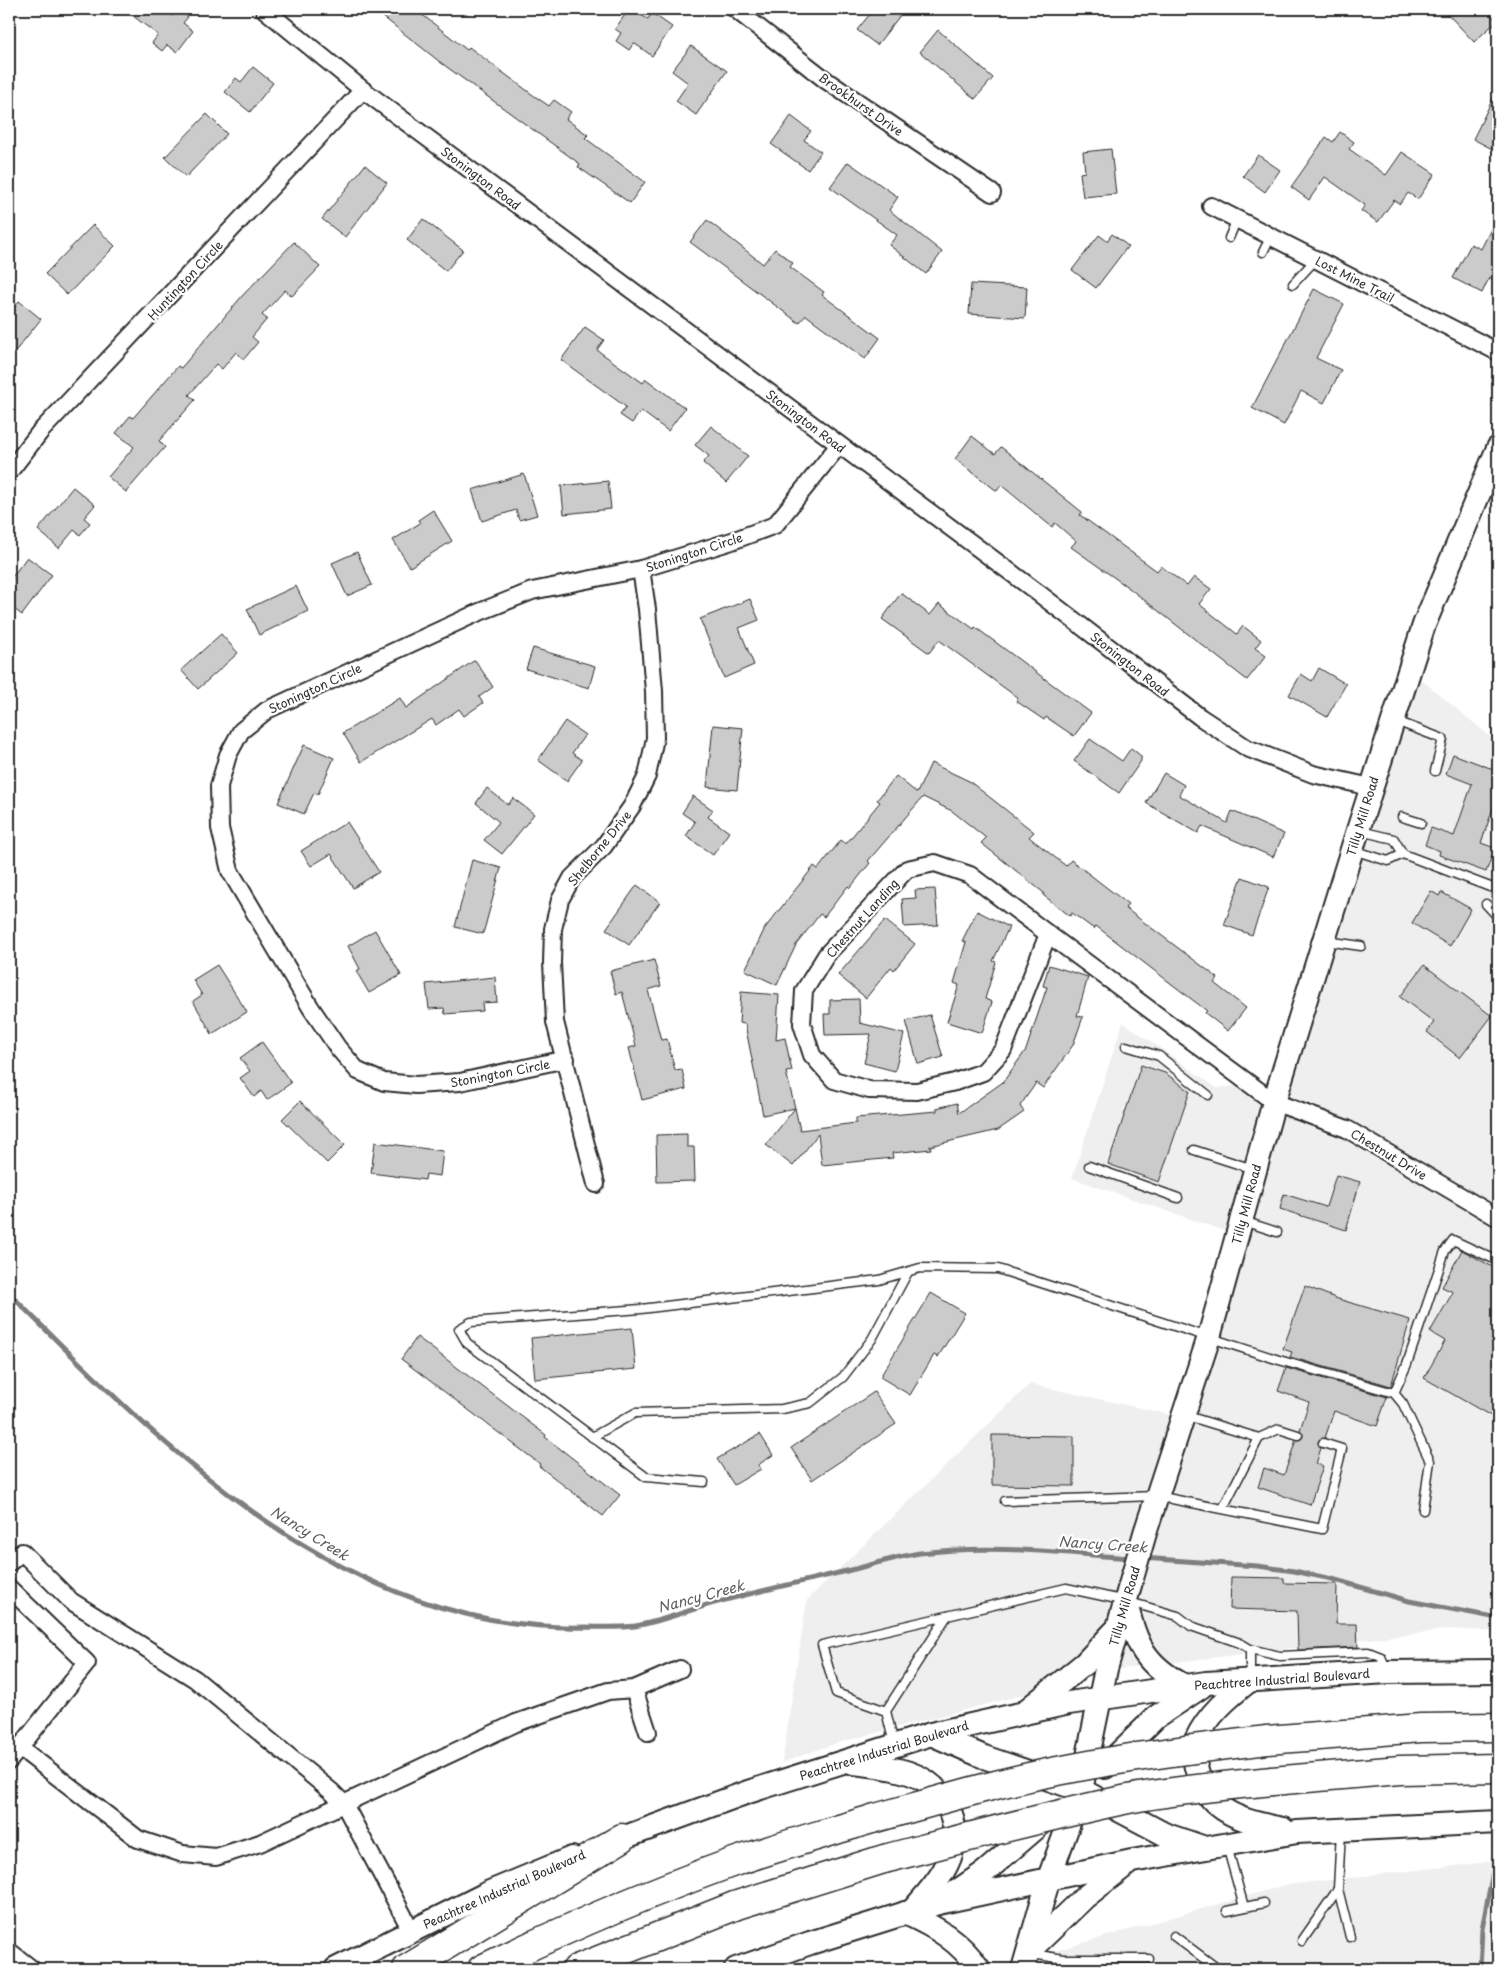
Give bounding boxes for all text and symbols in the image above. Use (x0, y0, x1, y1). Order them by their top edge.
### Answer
street label: Brookhurst Drive (815, 68, 907, 140)
street label: Stonington Road (437, 142, 525, 214)
street label: Huntington Circle (143, 236, 227, 324)
street label: Lost Mine Trail (1312, 251, 1398, 307)
street label: Stonington Road (762, 385, 850, 457)
street label: Stonington Circle (643, 528, 745, 576)
street label: Stonington Road (1087, 627, 1173, 701)
street label: Stonington Circle (265, 658, 365, 718)
street label: Tilly Mill Road (1341, 774, 1383, 858)
street label: Shelborne Drive (563, 807, 635, 889)
street label: Chestnut Landing (822, 874, 902, 961)
street label: Stonington Circle (449, 1054, 552, 1091)
street label: Chestnut Drive (1348, 1124, 1430, 1184)
street label: Tilly Mill Road (1227, 1162, 1265, 1246)
water label: Nancy Creek (267, 1501, 354, 1566)
water label: Nancy Creek (1058, 1530, 1149, 1558)
street label: Tilly Mill Road (1104, 1564, 1144, 1648)
water label: Nancy Creek (655, 1574, 748, 1618)
street label: Peachtree Industrial Boulevard (1194, 1664, 1371, 1694)
street label: Peachtree Industrial Boulevard (797, 1715, 971, 1784)
street label: Peachtree Industrial Boulevard (420, 1845, 589, 1933)

